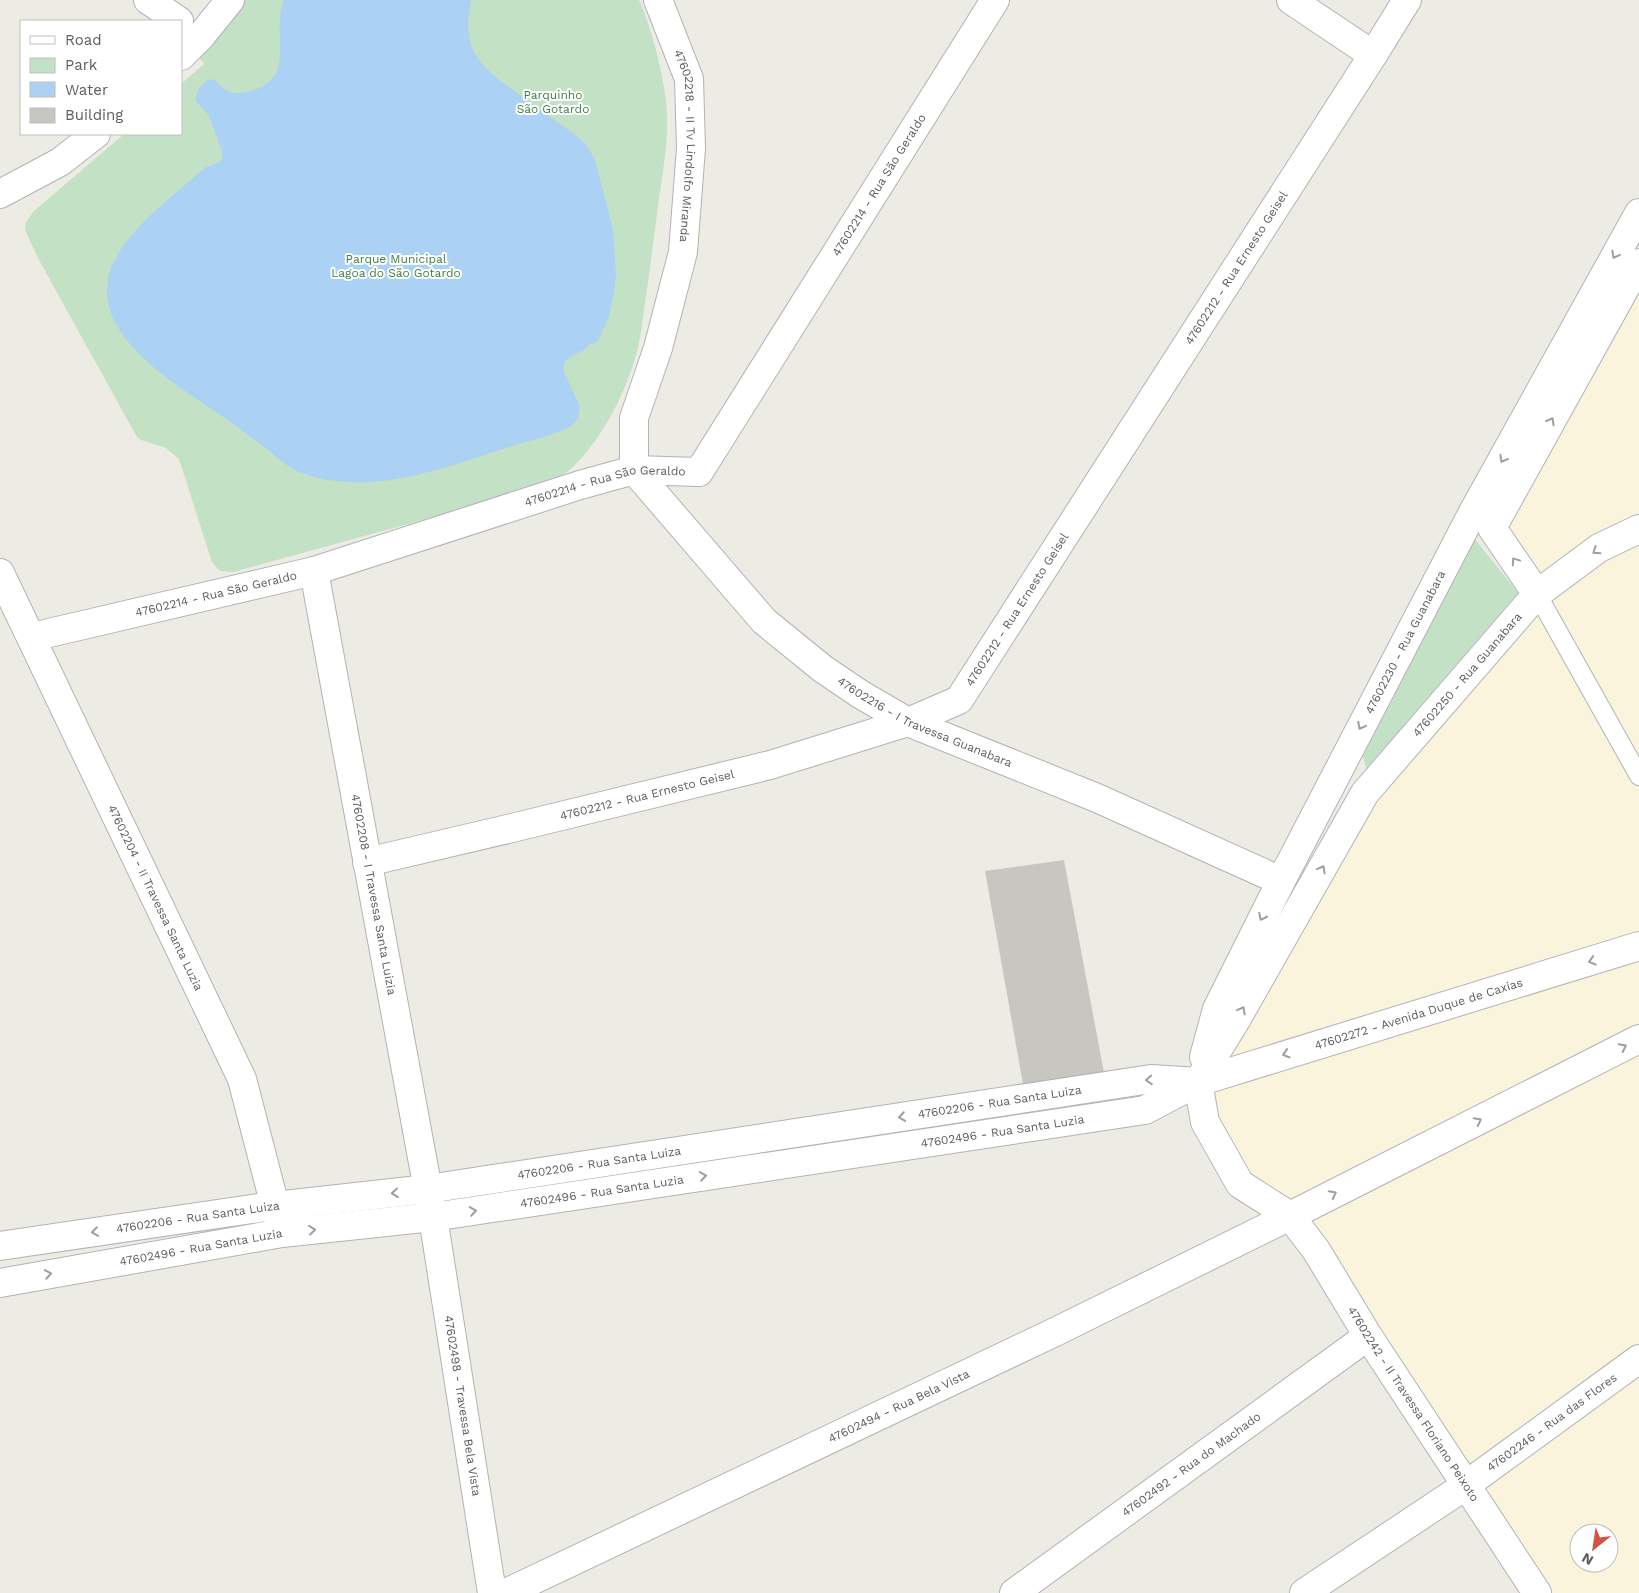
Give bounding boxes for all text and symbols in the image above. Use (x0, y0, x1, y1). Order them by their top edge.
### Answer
legend (20, 20, 182, 135)
text: Road (65, 31, 102, 49)
street label: 47602218 - II Tv Lindolfo Miranda (671, 47, 698, 243)
text: Park (65, 56, 98, 74)
text: Water (65, 81, 108, 99)
park label: Parquinho São Gotardo (517, 88, 589, 116)
text: Building (65, 106, 123, 124)
street label: 47602214 - Rua São Geraldo (829, 111, 929, 259)
street label: 47602212 - Rua Ernesto Geisel (1182, 188, 1291, 347)
one-way arrow (1612, 250, 1622, 259)
park label: Parque Municipal Lagoa do São Gotardo (331, 252, 461, 280)
one-way arrow (1545, 417, 1555, 426)
one-way arrow (1499, 453, 1509, 462)
street label: 47602214 - Rua São Geraldo (523, 463, 686, 509)
street label: 47602212 - Rua Ernesto Geisel (963, 530, 1071, 689)
one-way arrow (1592, 545, 1602, 554)
one-way arrow (1512, 558, 1521, 567)
street label: 47602214 - Rua São Geraldo (134, 568, 298, 620)
street label: 47602230 - Rua Guanabara (1362, 568, 1448, 716)
street label: 47602250 - Rua Guanabara (1410, 610, 1525, 740)
street label: 47602216 - I Travessa Guanabara (835, 674, 1014, 770)
one-way arrow (1357, 721, 1367, 730)
street label: 47602212 - Rua Ernesto Geisel (558, 767, 736, 823)
street label: 47602208 - I Travessa Santa Luizia (348, 793, 399, 996)
street label: 47602204 - II Travessa Santa Luzia (105, 802, 206, 993)
one-way arrow (1315, 865, 1325, 874)
one-way arrow (1258, 912, 1269, 921)
one-way arrow (1589, 955, 1597, 965)
street label: 47602272 - Avenida Duque de Caxias (1313, 975, 1524, 1053)
one-way arrow (1236, 1007, 1246, 1016)
one-way arrow (1618, 1043, 1627, 1053)
one-way arrow (1283, 1049, 1291, 1059)
one-way arrow (1145, 1075, 1153, 1086)
street label: 47602206 - Rua Santa Luiza (917, 1083, 1083, 1121)
one-way arrow (898, 1111, 906, 1122)
street label: 47602496 - Rua Santa Luzia (920, 1112, 1085, 1151)
one-way arrow (1473, 1116, 1482, 1127)
street label: 47602206 - Rua Santa Luiza (516, 1144, 682, 1182)
one-way arrow (699, 1171, 707, 1182)
street label: 47602496 - Rua Santa Luzia (519, 1172, 685, 1211)
one-way arrow (391, 1187, 399, 1198)
one-way arrow (1328, 1190, 1337, 1200)
street label: 47602206 - Rua Santa Luiza (115, 1198, 281, 1236)
one-way arrow (469, 1206, 477, 1216)
one-way arrow (308, 1225, 316, 1236)
one-way arrow (91, 1226, 99, 1237)
street label: 47602496 - Rua Santa Luzia (118, 1226, 284, 1269)
one-way arrow (44, 1270, 52, 1280)
street label: 47602242 - II Travessa Floriano Peixoto (1345, 1304, 1482, 1504)
street label: 47602498 - Travessa Bela Vista (442, 1314, 484, 1497)
street label: 47602494 - Rua Bela Vista (826, 1367, 972, 1446)
street label: 47602246 - Rua das Flores (1484, 1370, 1620, 1474)
street label: 47602492 - Rua do Machado (1119, 1409, 1263, 1519)
north arrow (1569, 1523, 1619, 1573)
text: N (1579, 1550, 1596, 1569)

